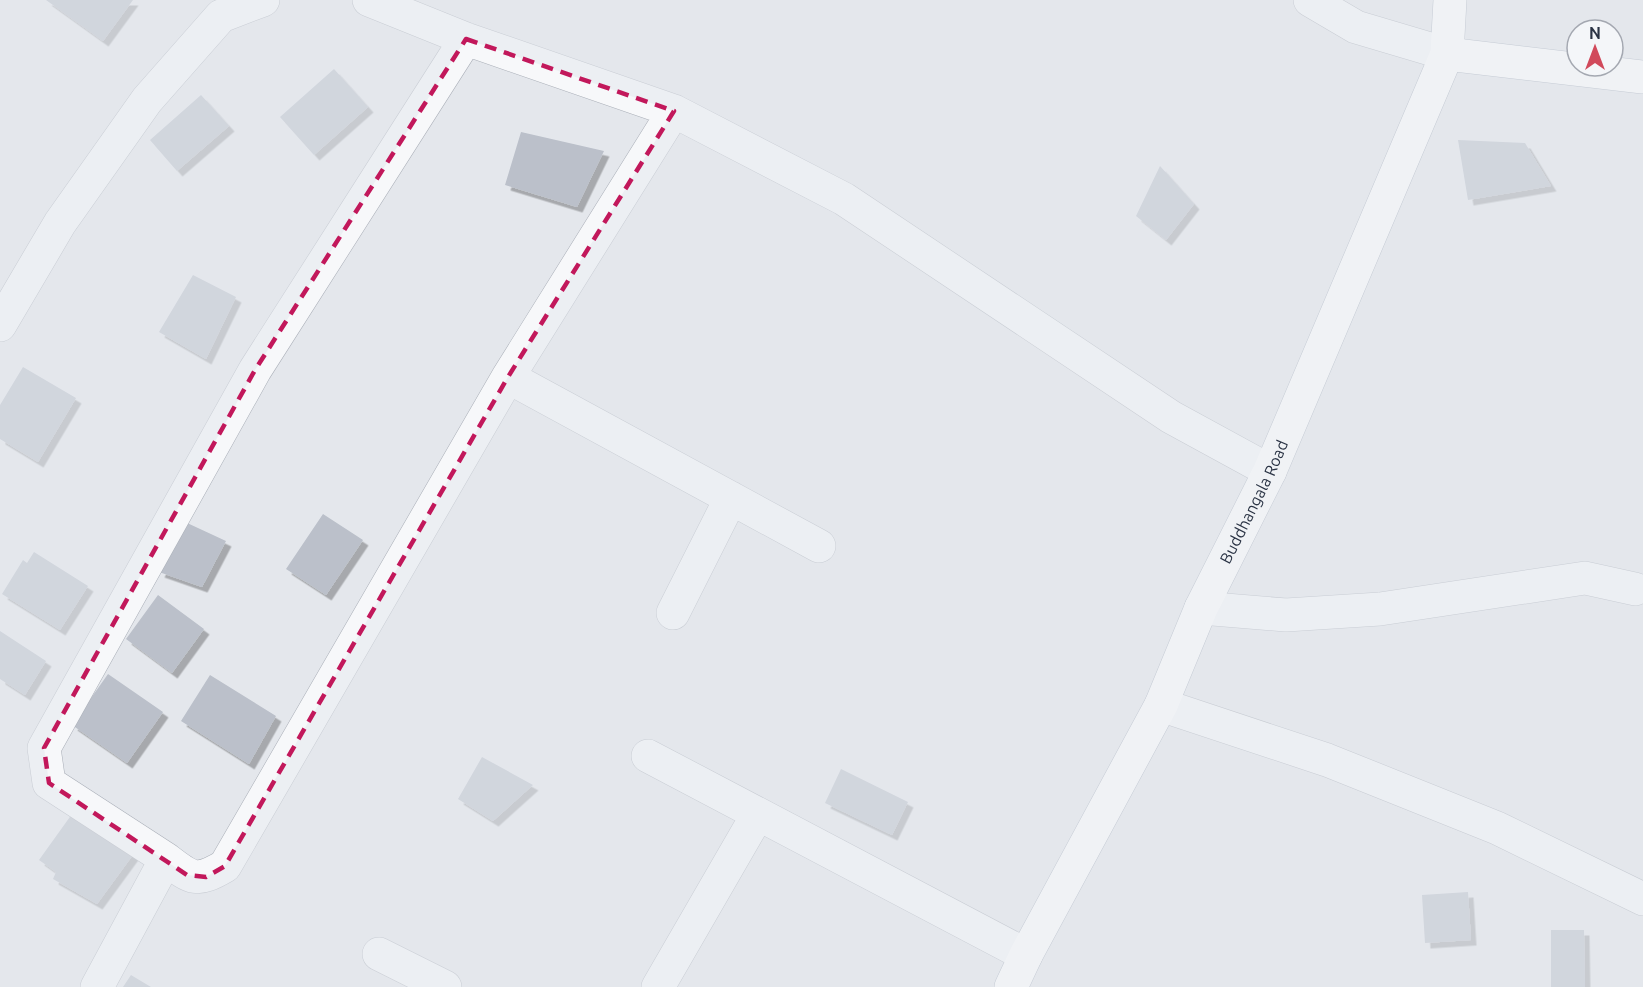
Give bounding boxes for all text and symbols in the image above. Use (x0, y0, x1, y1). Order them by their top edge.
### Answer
north arrow (1565, 18, 1625, 78)
text: N (1589, 24, 1601, 42)
street label: Buddhangala Road (1216, 437, 1291, 566)

